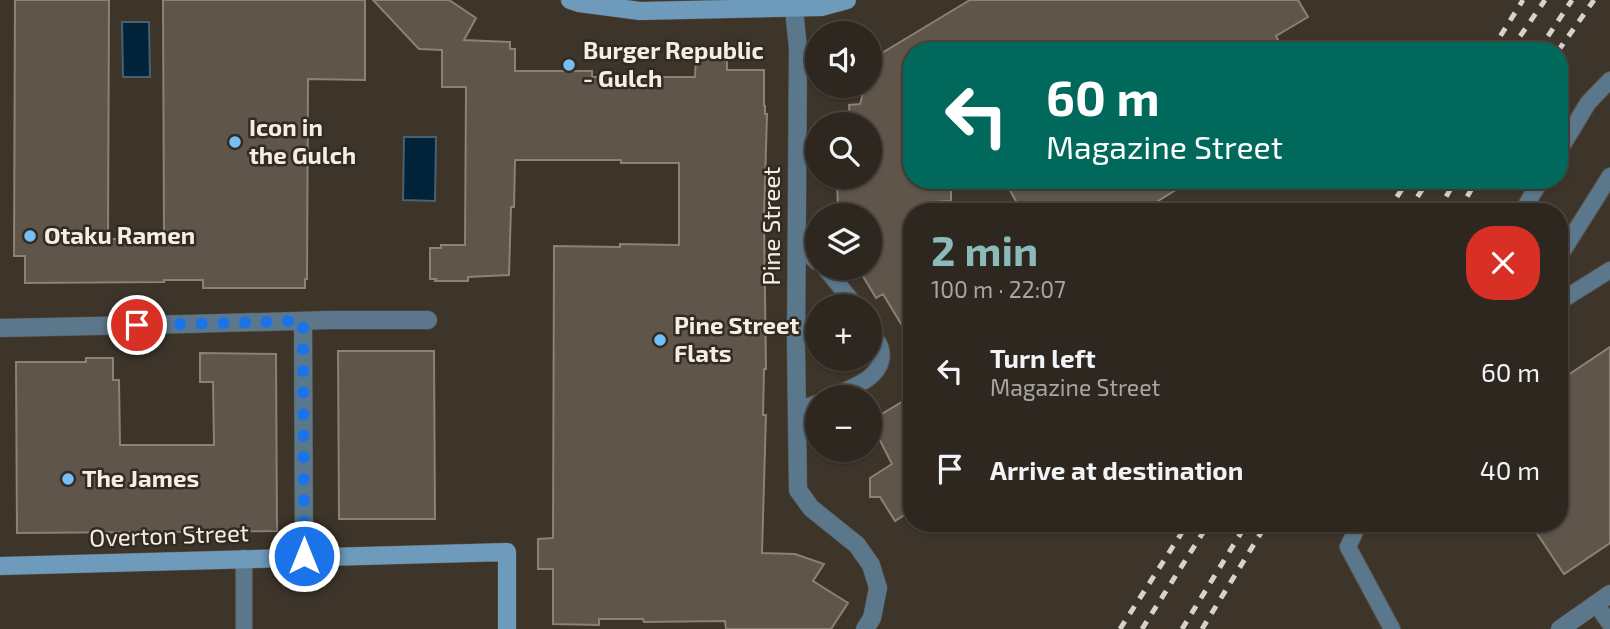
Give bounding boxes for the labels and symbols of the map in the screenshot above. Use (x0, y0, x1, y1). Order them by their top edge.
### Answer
place label: Burger Republic - Gulch (583, 35, 764, 92)
marker: Burger Republic - Gulch (561, 57, 577, 73)
place label: Icon in the Gulch (249, 112, 356, 169)
marker: Icon in the Gulch (227, 134, 243, 150)
street label: Pine Street (756, 167, 785, 286)
place label: Otaku Ramen (44, 220, 195, 249)
marker: Otaku Ramen (22, 228, 38, 244)
pin (107, 295, 167, 355)
place label: Pine Street Flats (674, 310, 800, 367)
marker: Pine Street Flats (652, 332, 668, 348)
place label: The James (82, 463, 199, 492)
marker: The James (60, 471, 76, 487)
street label: Overton Street (89, 517, 249, 552)
position arrow (267, 519, 341, 593)

